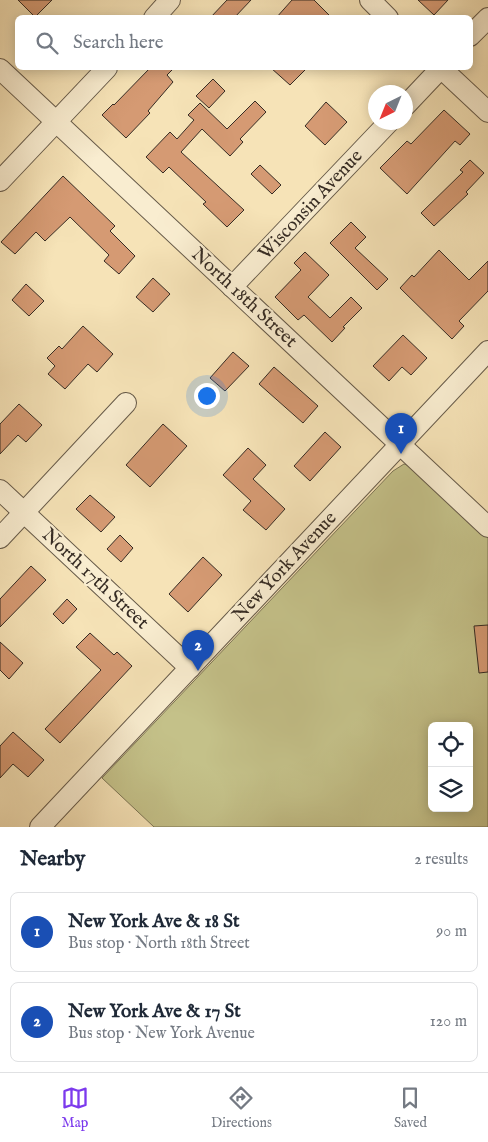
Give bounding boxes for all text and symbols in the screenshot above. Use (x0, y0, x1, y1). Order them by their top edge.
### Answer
search box (15, 15, 473, 70)
icon: search (33, 29, 61, 57)
text: Search here (73, 31, 164, 55)
north arrow (368, 85, 413, 130)
street label: Wisconsin Avenue (254, 145, 369, 265)
street label: North 18th Street (186, 243, 302, 354)
your location (194, 383, 220, 409)
pin: 1 (385, 413, 417, 454)
street label: New York Avenue (228, 507, 343, 627)
street label: North 17th Street (36, 523, 154, 635)
pin: 2 (182, 630, 214, 671)
map controls (428, 722, 473, 812)
button: locate (428, 722, 473, 767)
button: layers (428, 767, 473, 812)
text: Nearby (20, 846, 85, 873)
text: 2 results (414, 850, 468, 870)
text: New York Ave & 18 St (68, 910, 239, 934)
text: 1 (34, 922, 40, 942)
text: 90 m (436, 922, 467, 942)
text: Bus stop · North 18th Street (68, 934, 250, 954)
text: New York Ave & 17 St (68, 1000, 241, 1024)
text: 2 (33, 1012, 41, 1032)
text: 120 m (430, 1012, 467, 1032)
text: Bus stop · New York Avenue (68, 1024, 255, 1044)
tab: Map (61, 1084, 89, 1132)
tab: Directions (211, 1084, 272, 1132)
tab: Saved (394, 1084, 427, 1132)

